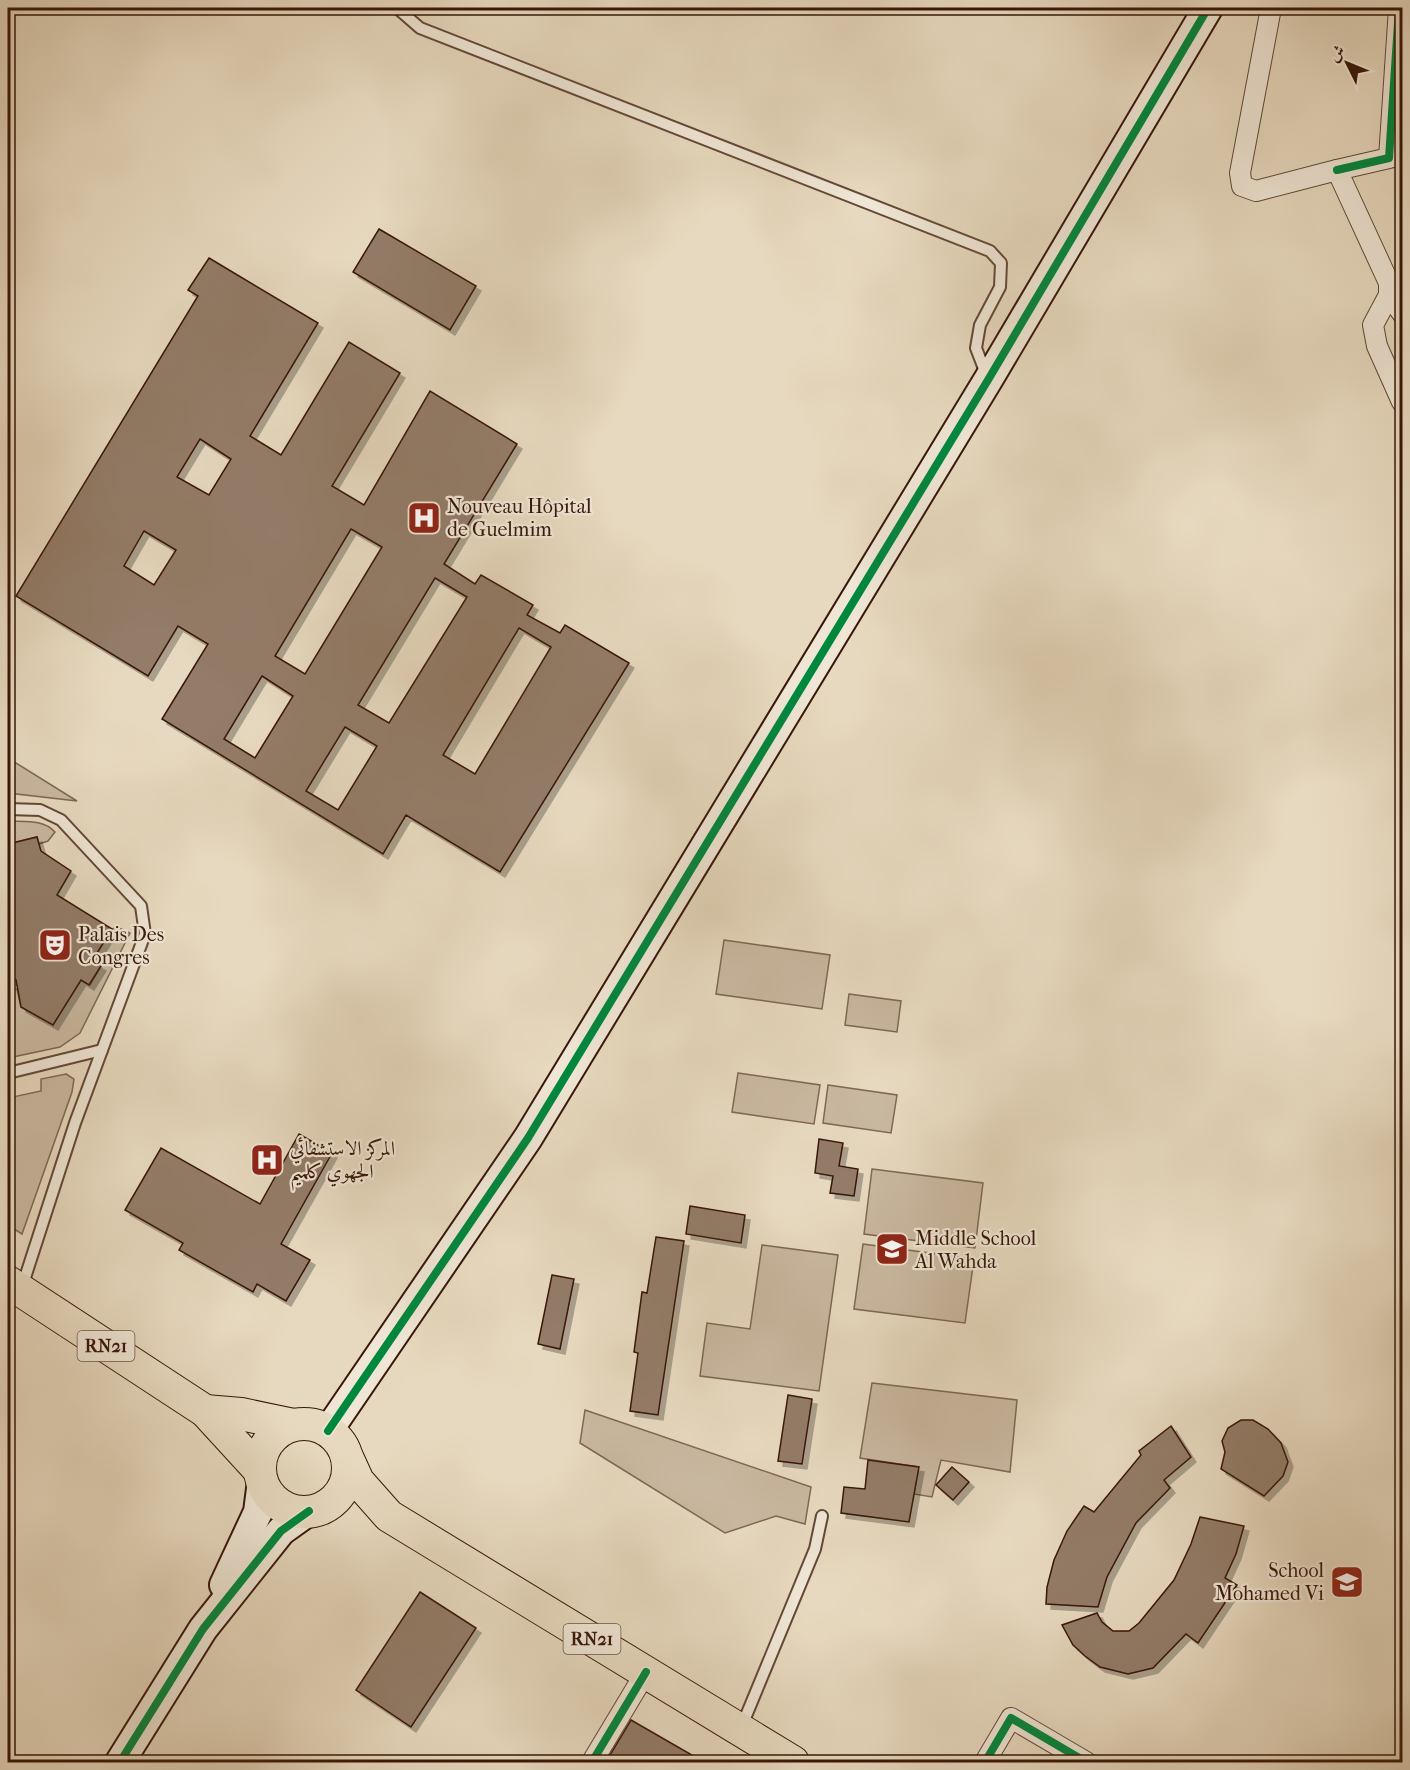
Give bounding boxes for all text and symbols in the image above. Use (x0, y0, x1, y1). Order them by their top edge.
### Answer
north arrow (1317, 33, 1377, 93)
text: ش (1324, 41, 1349, 65)
place label: Nouveau Hôpital de Guelmim (447, 495, 592, 541)
hospital icon: Nouveau Hôpital de Guelmim (406, 500, 442, 536)
place label: Palais Des Congres (78, 923, 164, 969)
theatre icon: Palais Des Congres (37, 927, 73, 963)
place label: المركز الاستشفائي الجهوي كلميم (290, 1137, 395, 1191)
hospital icon: المركز الاستشفائي الجهوي كلميم (249, 1142, 285, 1178)
place label: Middle School Al Wahda (914, 1227, 1037, 1273)
school or university icon: Middle School Al Wahda (874, 1231, 910, 1267)
road number: RN21 (78, 1331, 134, 1361)
place label: School Mohamed Vi (1215, 1559, 1324, 1605)
school or university icon: School Mohamed Vi (1329, 1564, 1365, 1600)
road number: RN21 (564, 1624, 620, 1654)

